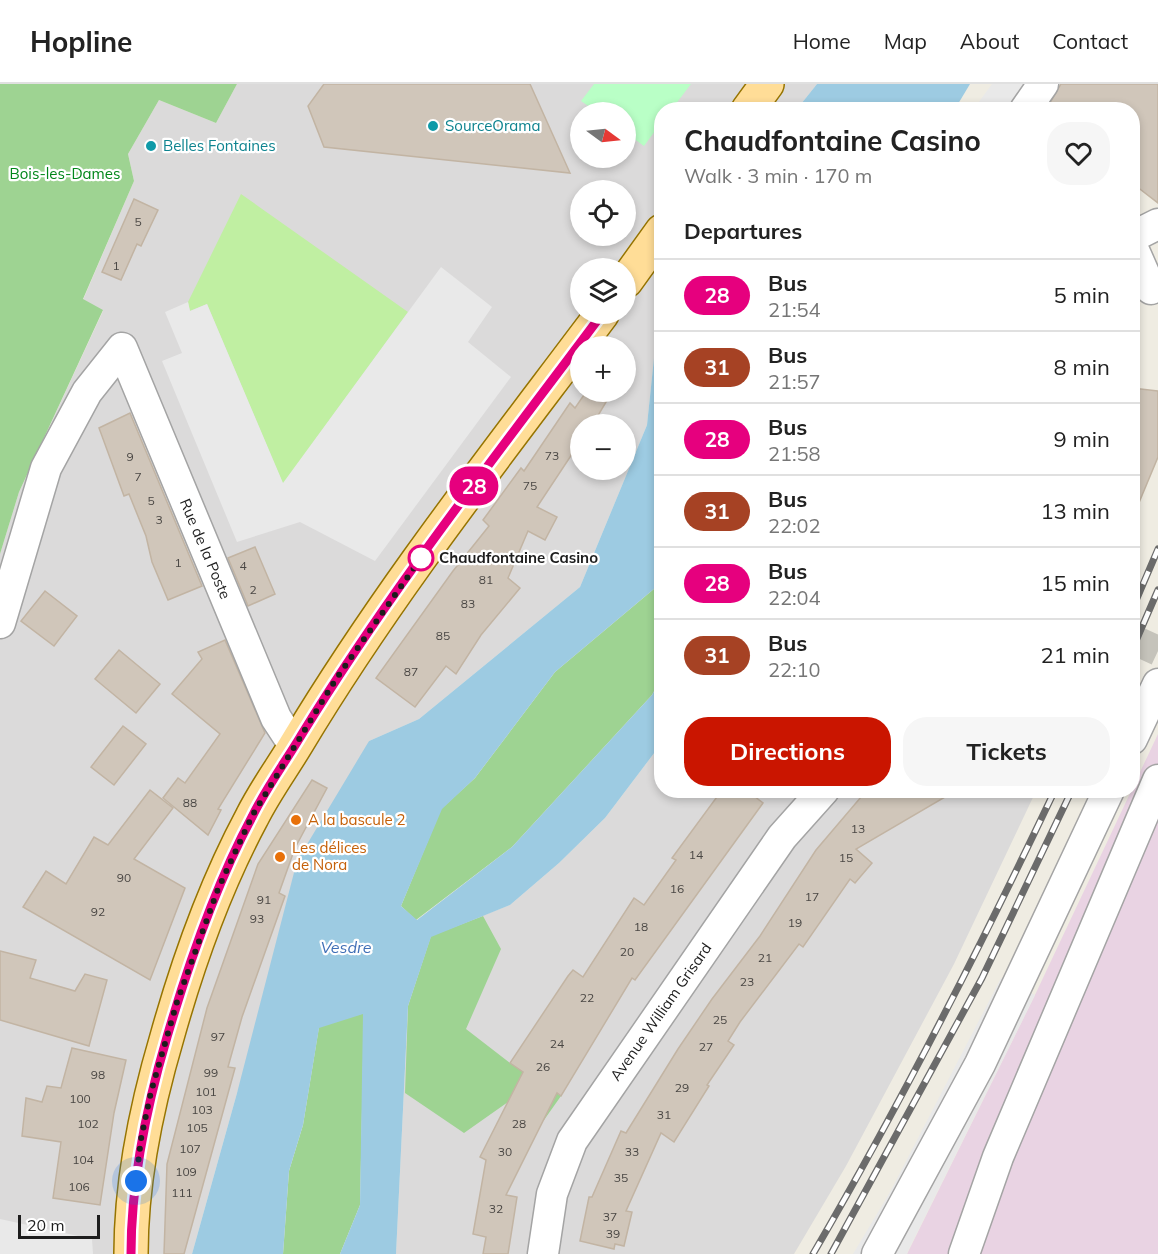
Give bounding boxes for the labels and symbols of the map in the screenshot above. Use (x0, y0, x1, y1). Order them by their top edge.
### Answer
north arrow (570, 102, 636, 168)
place label: SourceOrama (445, 116, 540, 135)
marker: SourceOrama (426, 119, 440, 133)
place label: Belles Fontaines (163, 136, 276, 155)
marker: Belles Fontaines (144, 139, 158, 153)
park label: Bois-les-Dames (10, 164, 120, 183)
house number: 5 (134, 214, 142, 229)
house number: 1 (112, 258, 120, 273)
house number: 73 (545, 448, 559, 463)
house number: 9 (126, 449, 134, 464)
line badge: 28 (447, 466, 501, 506)
house number: 7 (134, 469, 142, 484)
house number: 75 (523, 478, 537, 493)
house number: 5 (147, 493, 155, 508)
street label: Rue de la Poste (176, 496, 235, 602)
house number: 3 (155, 512, 163, 527)
marker: Chaudfontaine Casino (408, 545, 434, 571)
place label: Chaudfontaine Casino (439, 548, 598, 567)
house number: 1 (174, 555, 182, 570)
house number: 4 (239, 558, 247, 573)
house number: 81 (479, 572, 493, 587)
house number: 2 (249, 582, 257, 597)
house number: 83 (461, 596, 475, 611)
house number: 85 (436, 628, 450, 643)
house number: 87 (404, 664, 418, 679)
house number: 88 (183, 795, 197, 810)
place label: A la bascule 2 (308, 810, 406, 829)
marker: A la bascule 2 (289, 813, 303, 827)
house number: 13 (851, 821, 865, 836)
place label: Les délices de Nora (292, 838, 367, 874)
house number: 14 (689, 847, 703, 862)
marker: Les délices de Nora (273, 850, 287, 864)
house number: 15 (839, 850, 853, 865)
house number: 90 (117, 870, 131, 885)
house number: 16 (670, 881, 684, 896)
house number: 17 (805, 889, 819, 904)
house number: 91 (257, 892, 271, 907)
house number: 92 (91, 904, 105, 919)
house number: 93 (250, 911, 264, 926)
house number: 19 (788, 915, 802, 930)
house number: 18 (634, 919, 648, 934)
water label: Vesdre (321, 937, 372, 957)
street label: Avenue William Grisard (606, 939, 715, 1084)
house number: 20 (620, 944, 634, 959)
house number: 21 (758, 950, 772, 965)
house number: 23 (740, 974, 754, 989)
house number: 22 (580, 990, 594, 1005)
house number: 25 (713, 1012, 727, 1027)
house number: 97 (211, 1029, 225, 1044)
house number: 24 (550, 1036, 564, 1051)
house number: 27 (699, 1039, 713, 1054)
house number: 26 (536, 1059, 550, 1074)
house number: 99 (204, 1065, 218, 1080)
house number: 98 (91, 1067, 105, 1082)
house number: 29 (675, 1080, 689, 1095)
house number: 101 (195, 1084, 217, 1099)
house number: 100 (69, 1091, 91, 1106)
house number: 103 (191, 1102, 213, 1117)
house number: 31 (657, 1107, 671, 1122)
house number: 102 (77, 1116, 99, 1131)
house number: 28 (512, 1116, 526, 1131)
house number: 105 (186, 1120, 208, 1135)
house number: 107 (179, 1141, 201, 1156)
house number: 30 (498, 1144, 512, 1159)
house number: 33 (625, 1144, 639, 1159)
house number: 104 (72, 1152, 94, 1167)
house number: 109 (175, 1164, 197, 1179)
your location (121, 1166, 151, 1196)
house number: 35 (614, 1170, 628, 1185)
house number: 106 (68, 1179, 90, 1194)
house number: 111 (171, 1185, 193, 1200)
house number: 32 (489, 1201, 503, 1216)
house number: 37 (603, 1209, 617, 1224)
scale bar (18, 1212, 100, 1240)
house number: 39 (606, 1226, 620, 1241)

